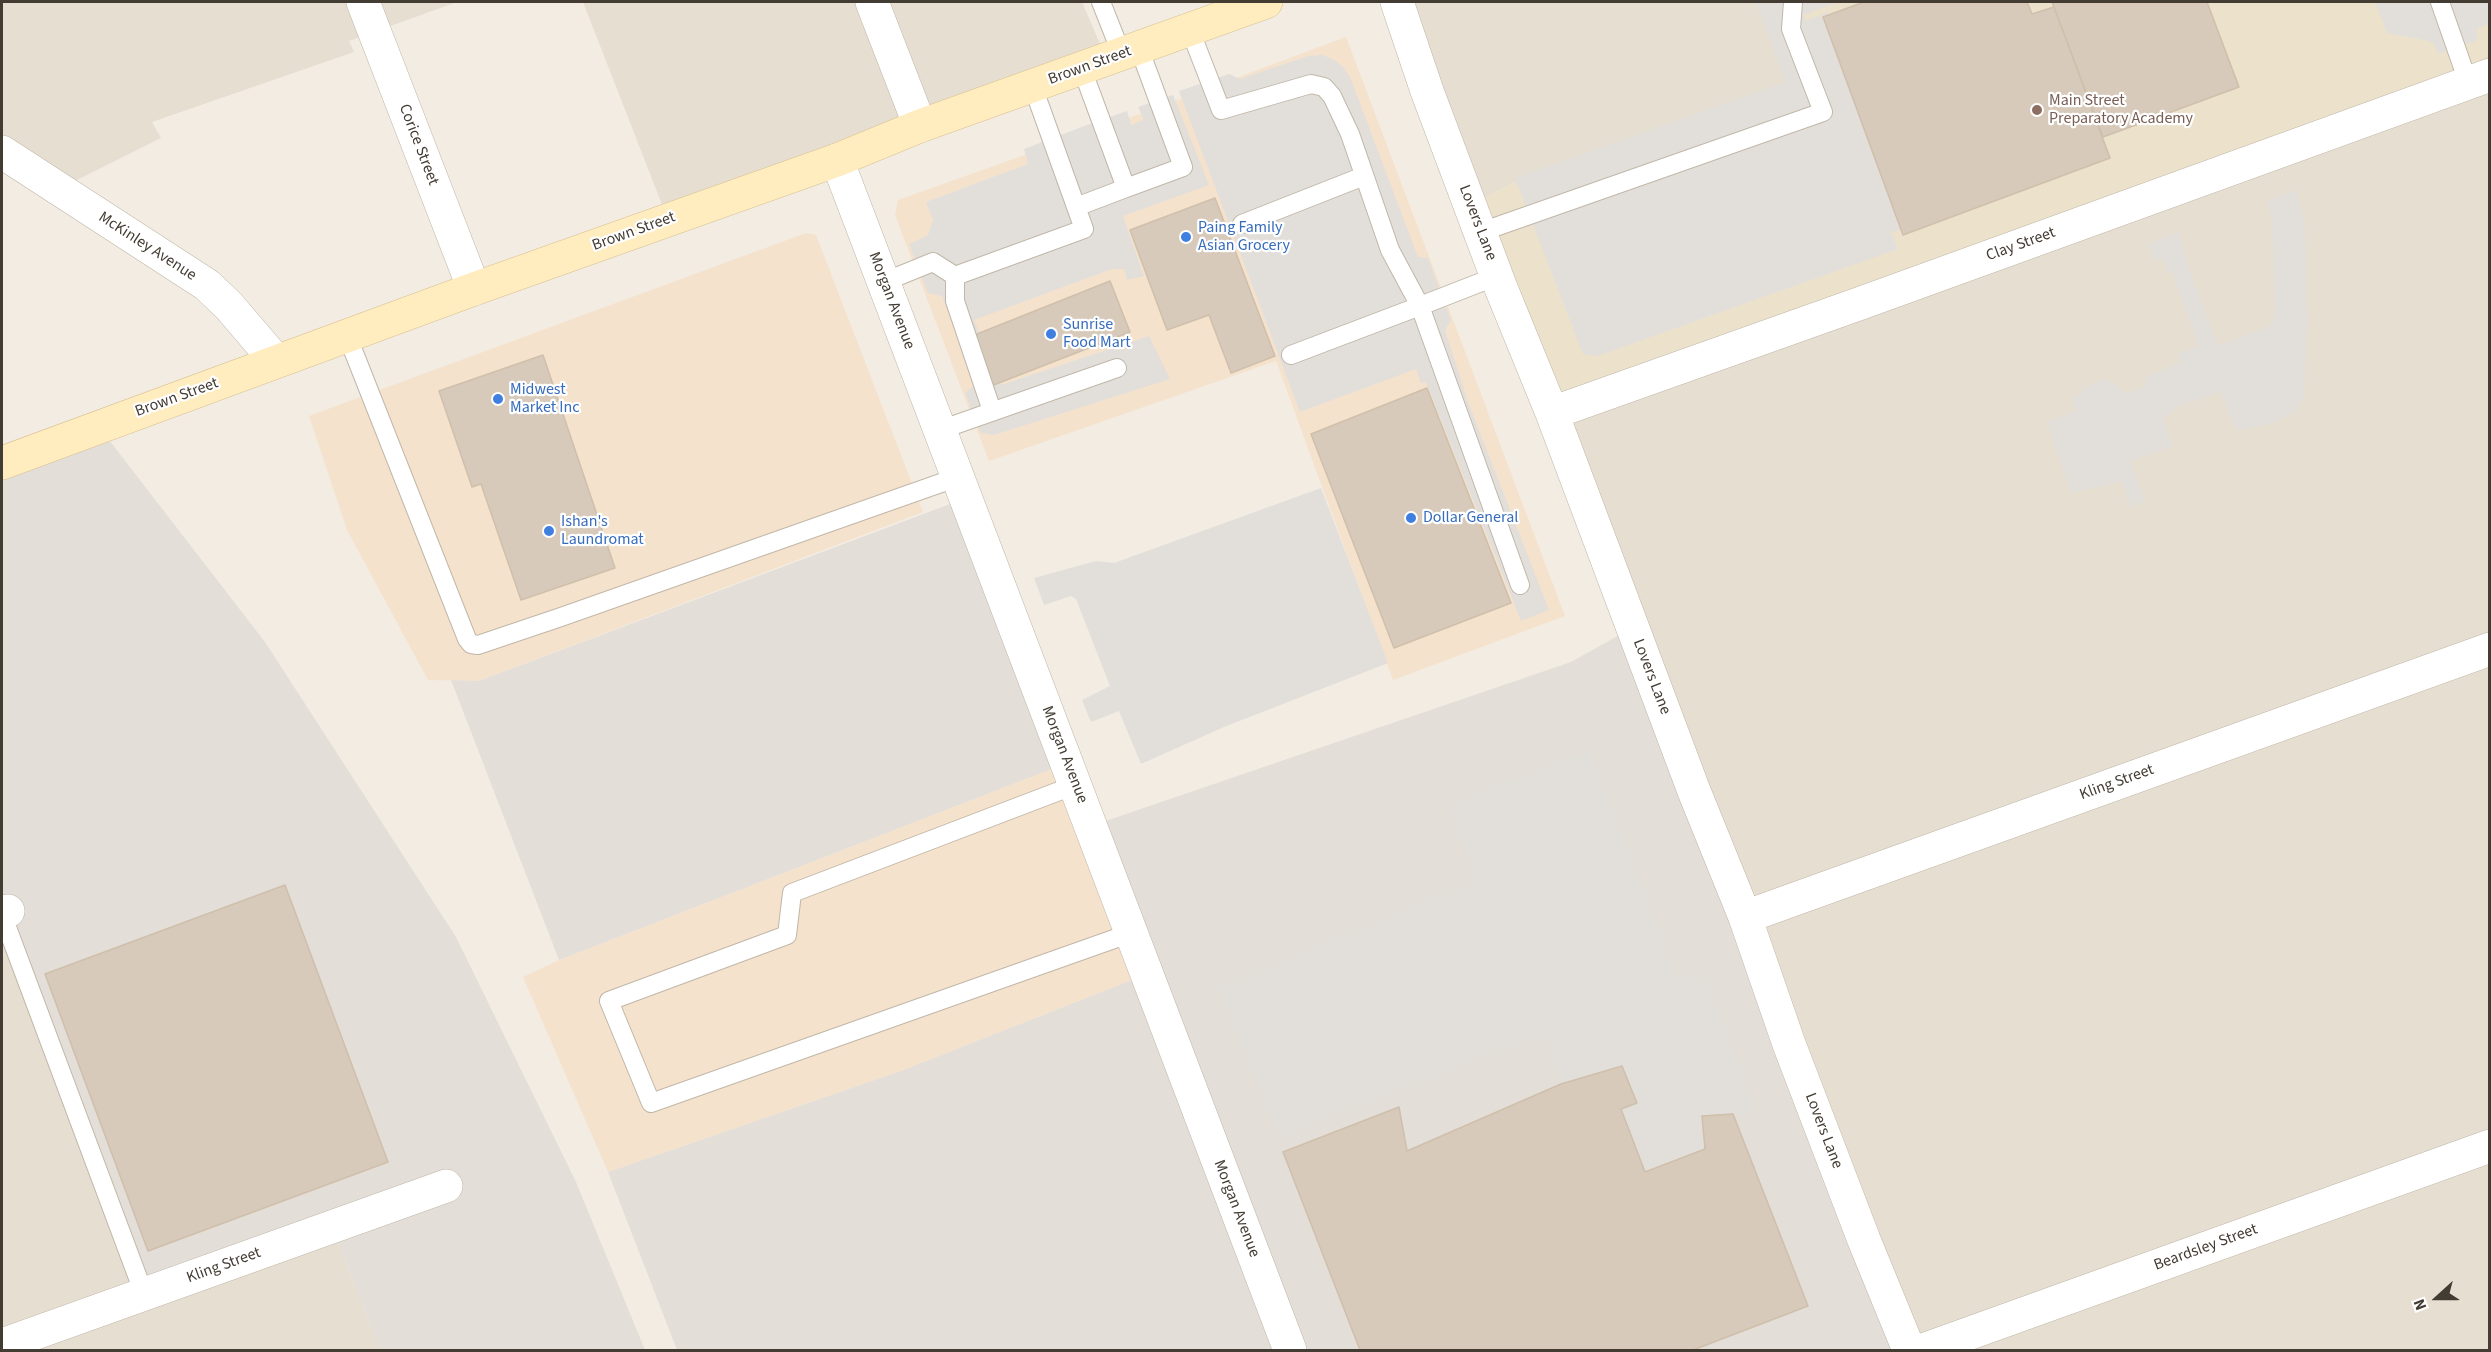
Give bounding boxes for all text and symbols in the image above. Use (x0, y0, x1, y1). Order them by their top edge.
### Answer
street label: Brown Street (1046, 42, 1134, 90)
place label: Main Street Preparatory Academy (2049, 91, 2193, 129)
street label: Corice Street (394, 102, 442, 188)
marker: Main Street Preparatory Academy (2030, 103, 2044, 117)
street label: Lovers Lane (1454, 182, 1500, 264)
street label: McKinley Avenue (94, 208, 200, 286)
street label: Brown Street (590, 208, 678, 256)
place label: Paing Family Asian Grocery (1198, 218, 1290, 256)
street label: Clay Street (1984, 224, 2058, 266)
marker: Paing Family Asian Grocery (1179, 230, 1193, 244)
street label: Morgan Avenue (864, 250, 918, 352)
place label: Sunrise Food Mart (1063, 315, 1131, 353)
marker: Sunrise Food Mart (1044, 327, 1058, 341)
street label: Brown Street (133, 374, 221, 422)
place label: Midwest Market Inc (510, 380, 580, 418)
marker: Midwest Market Inc (491, 392, 505, 406)
place label: Dollar General (1423, 508, 1518, 528)
marker: Dollar General (1404, 511, 1418, 525)
place label: Ishan's Laundromat (561, 512, 644, 550)
marker: Ishan's Laundromat (542, 524, 556, 538)
street label: Lovers Lane (1628, 636, 1674, 718)
street label: Morgan Avenue (1037, 704, 1091, 806)
street label: Kling Street (2077, 761, 2157, 805)
street label: Lovers Lane (1800, 1090, 1846, 1172)
street label: Morgan Avenue (1209, 1158, 1263, 1260)
street label: Beardsley Street (2151, 1220, 2261, 1276)
street label: Kling Street (184, 1244, 264, 1288)
north arrow (2407, 1268, 2467, 1328)
text: N (2408, 1296, 2432, 1313)

